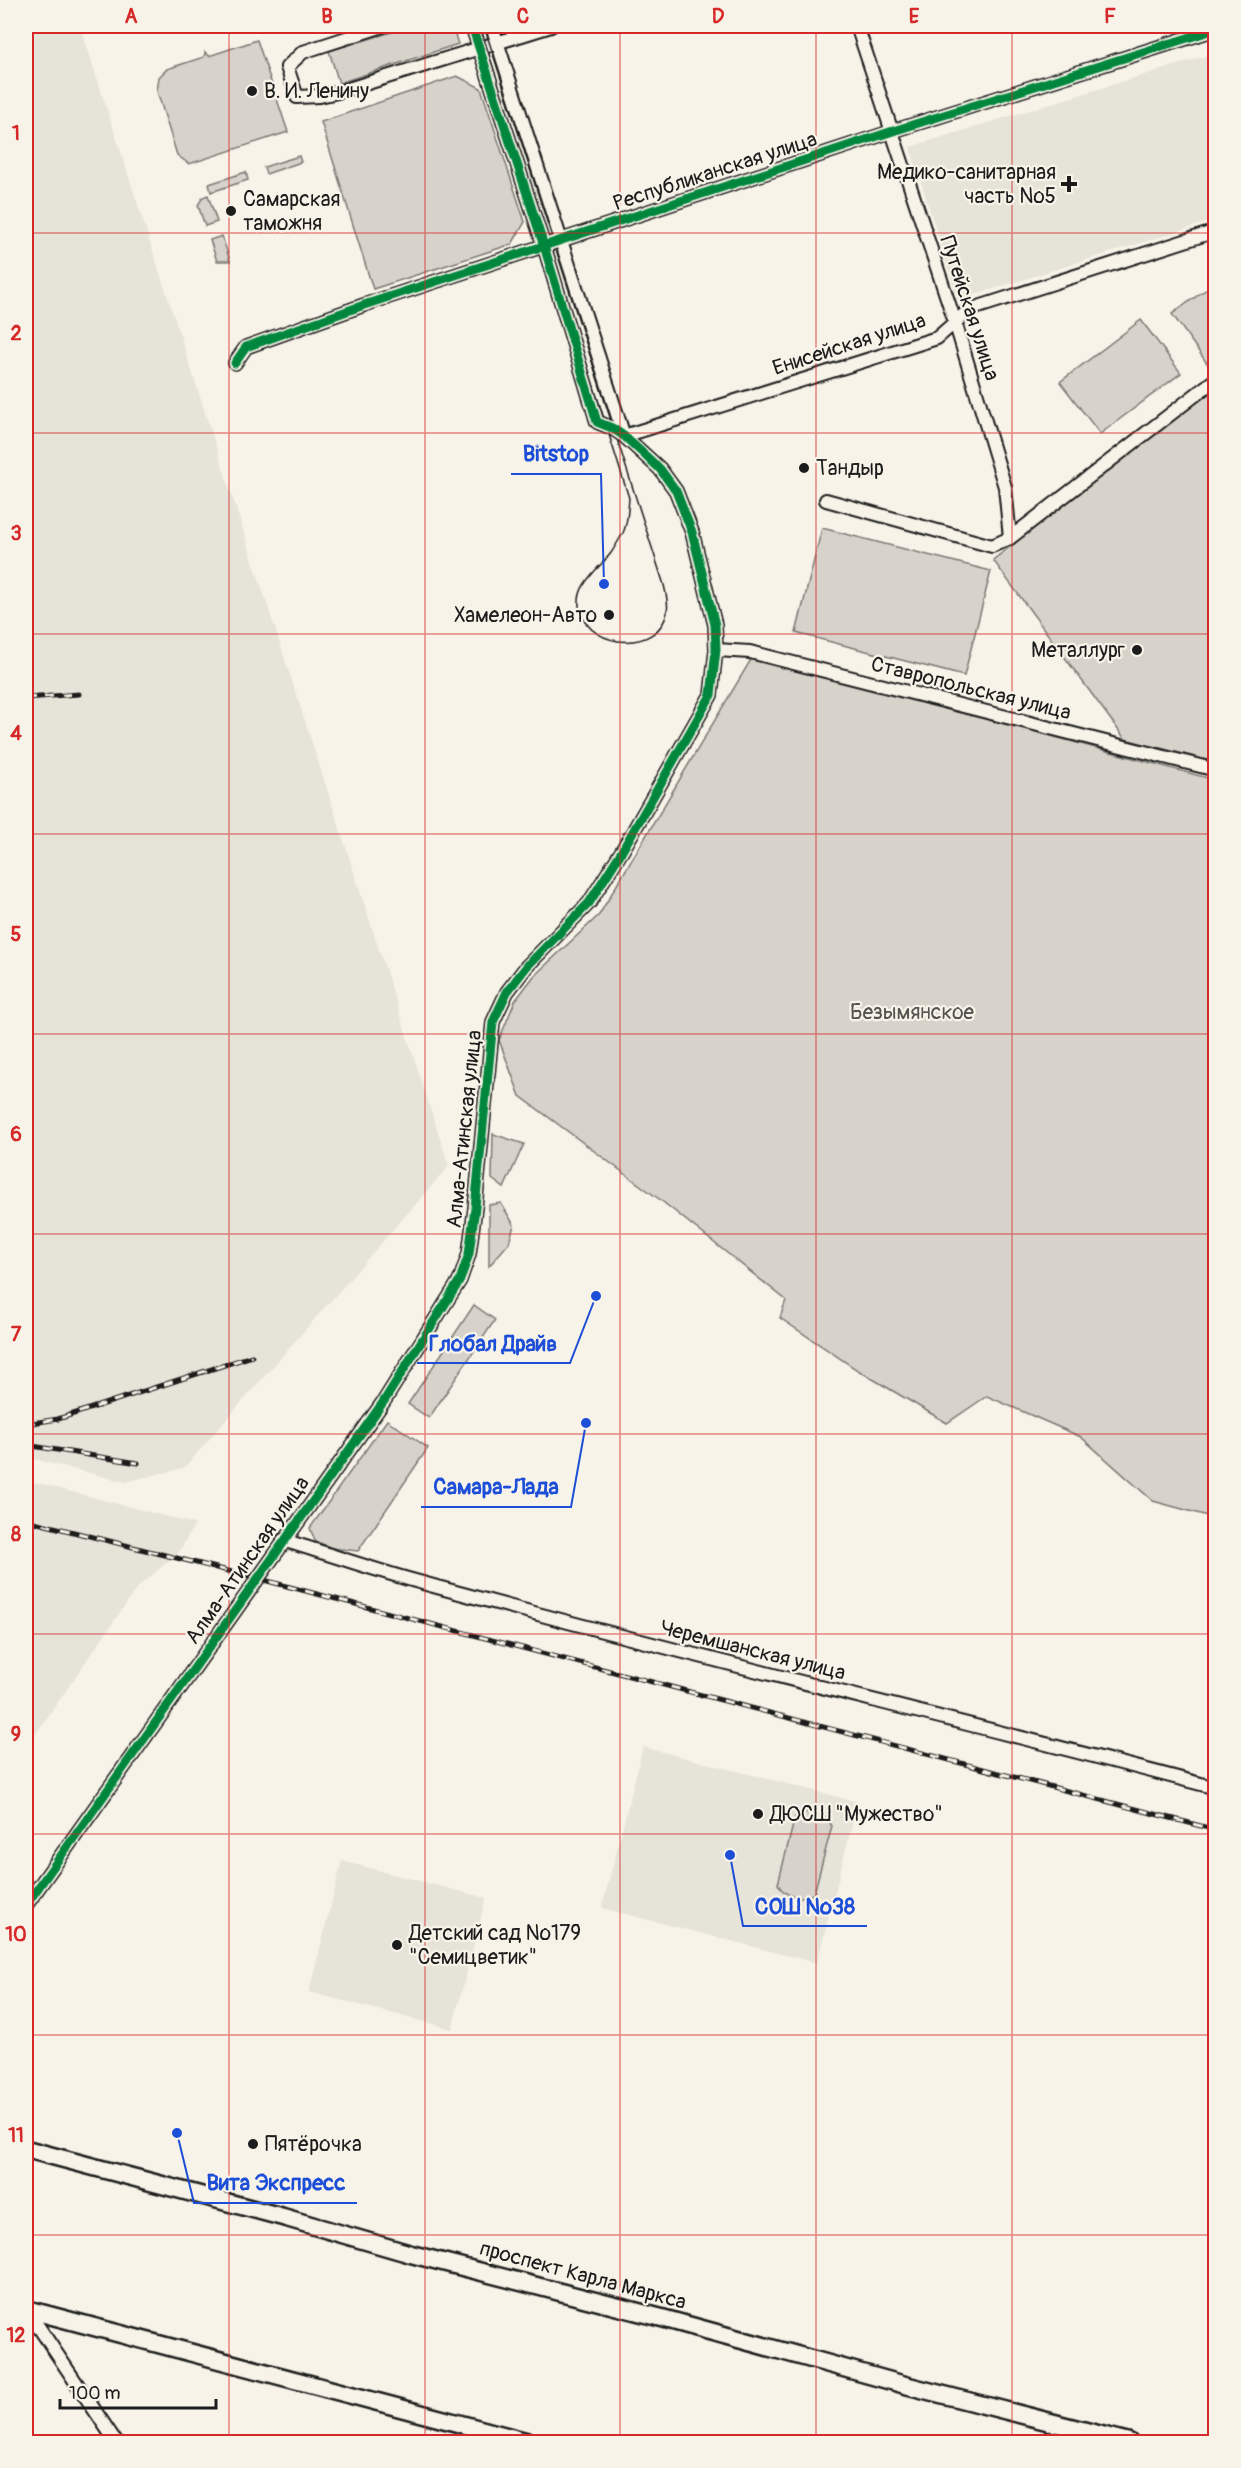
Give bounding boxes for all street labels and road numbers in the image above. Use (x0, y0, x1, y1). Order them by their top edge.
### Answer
street label: Республиканская улица (610, 126, 820, 217)
street label: Путейская улица (933, 232, 1006, 384)
street label: Енисейская улица (769, 307, 929, 382)
street label: Ставропольская улица (868, 651, 1074, 726)
street label: Алма-Атинская улица (441, 1029, 488, 1230)
street label: Алма-Атинская улица (179, 1471, 316, 1650)
street label: Черемшанская улица (657, 1614, 848, 1687)
street label: проспект Карла Маркса (477, 2235, 689, 2316)

